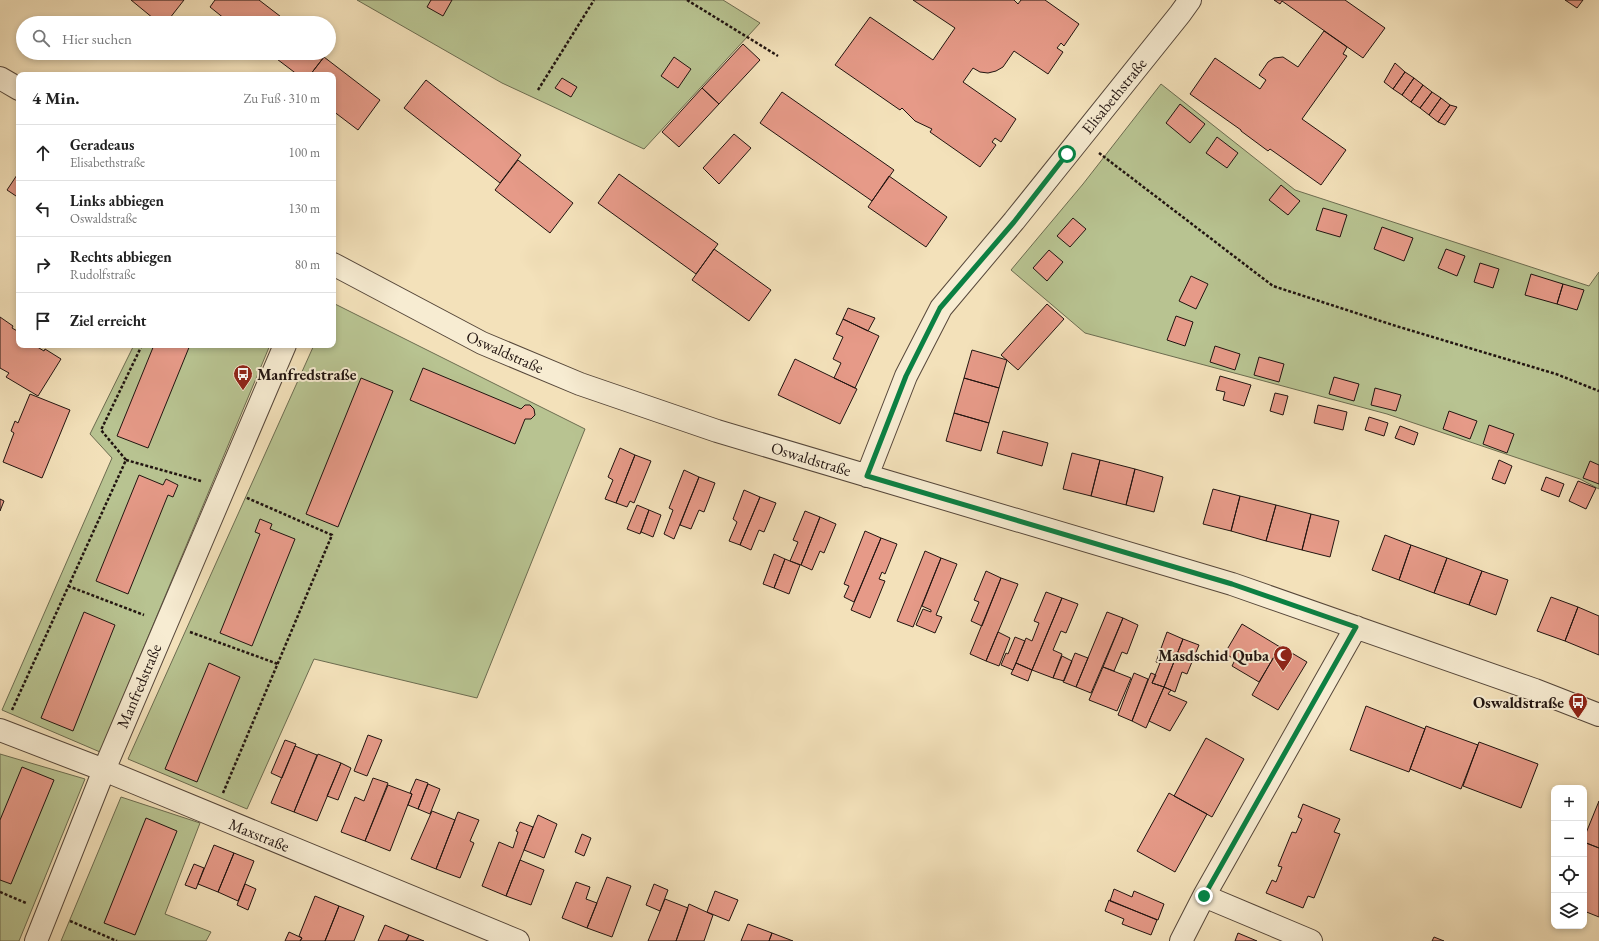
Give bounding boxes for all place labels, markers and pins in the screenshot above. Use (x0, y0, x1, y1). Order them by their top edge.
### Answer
bus stop icon: Manfredstraße (232, 363, 254, 391)
place label: Manfredstraße (257, 364, 357, 385)
mosque icon: Masdschid Quba (1272, 644, 1294, 672)
place label: Masdschid Quba (1158, 645, 1270, 666)
bus stop icon: Oswaldstraße (1567, 691, 1589, 719)
place label: Oswaldstraße (1473, 692, 1564, 713)

